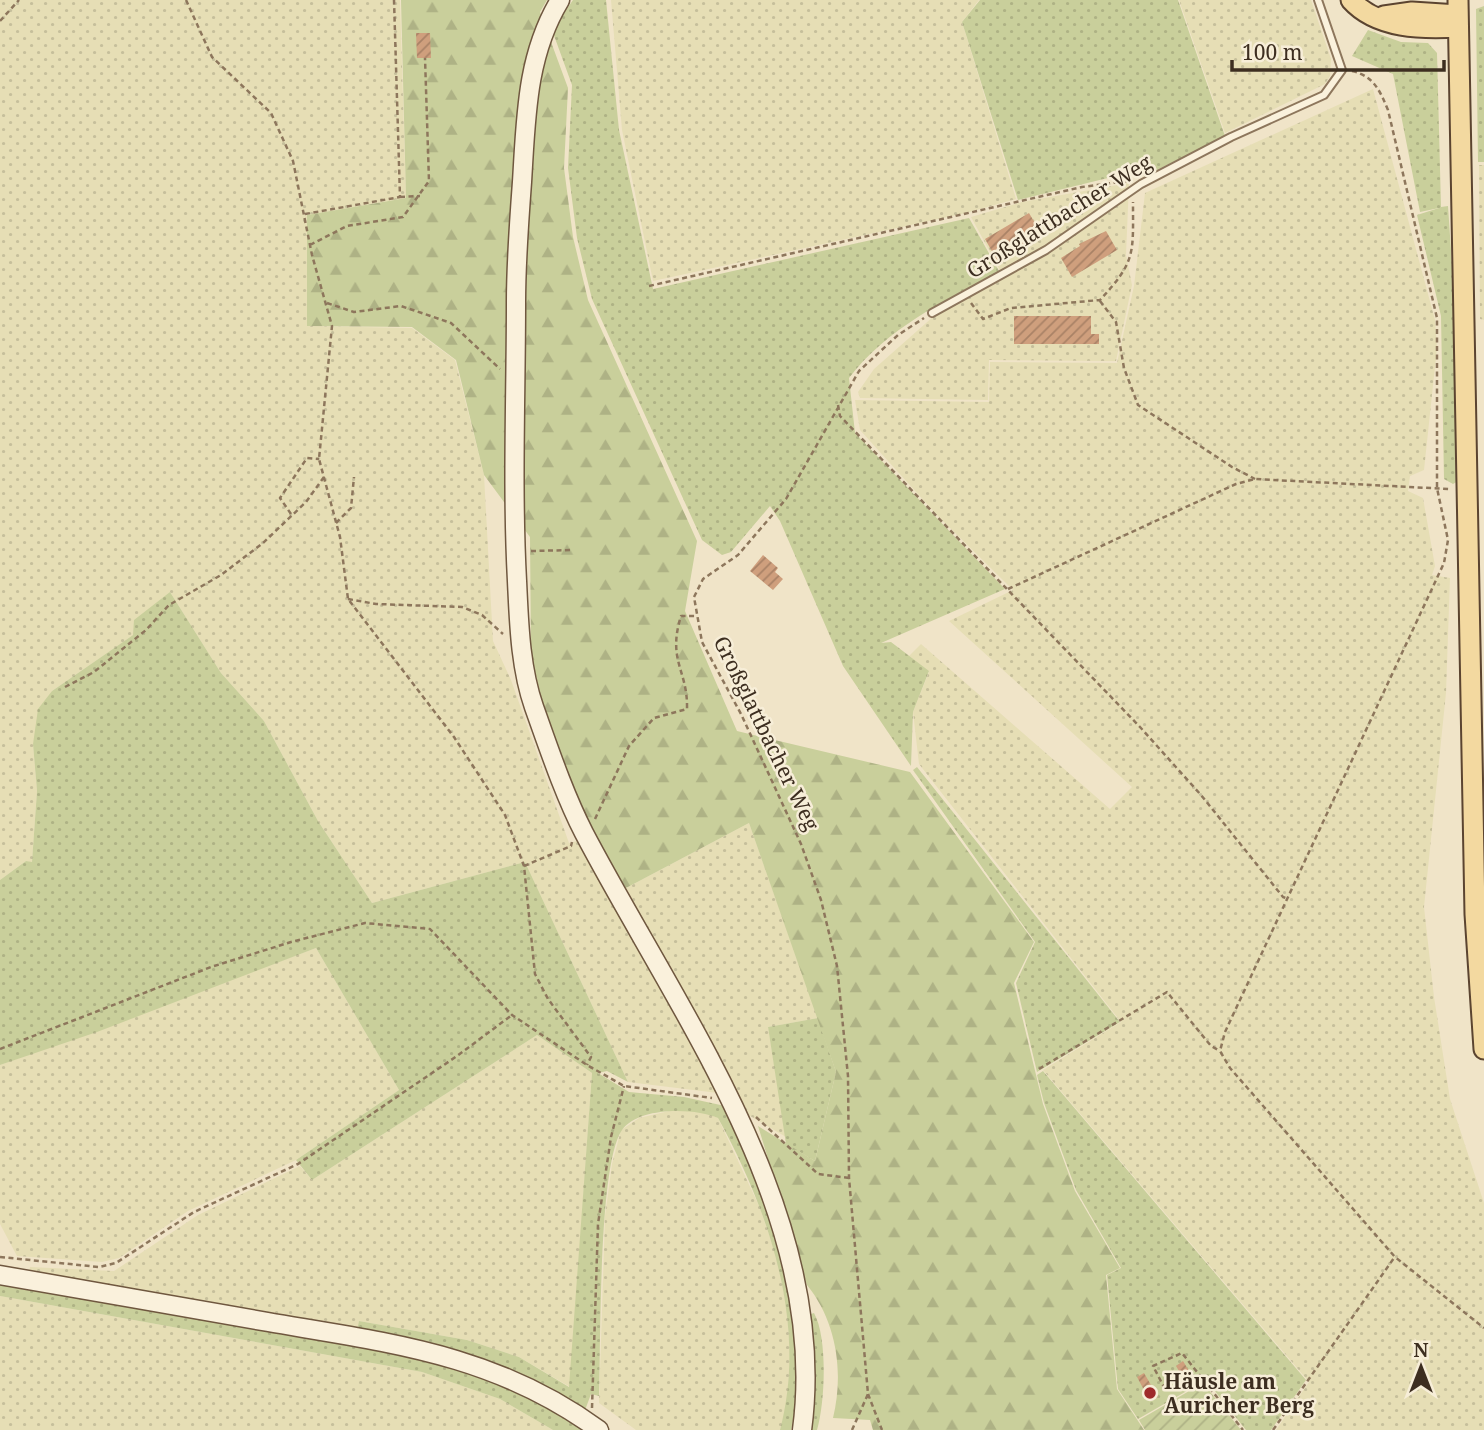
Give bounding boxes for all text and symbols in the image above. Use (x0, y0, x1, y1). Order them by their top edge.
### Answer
scale bar (1232, 28, 1444, 72)
text: 100 m (1242, 38, 1303, 66)
street label: Großglattbacher Weg (961, 147, 1157, 284)
street label: Großglattbacher Weg (708, 631, 827, 836)
north arrow (1386, 1332, 1456, 1402)
text: N (1414, 1337, 1429, 1363)
place label: Häusle am Auricher Berg (1164, 1367, 1314, 1419)
marker: Häusle am Auricher Berg (1142, 1385, 1158, 1401)

